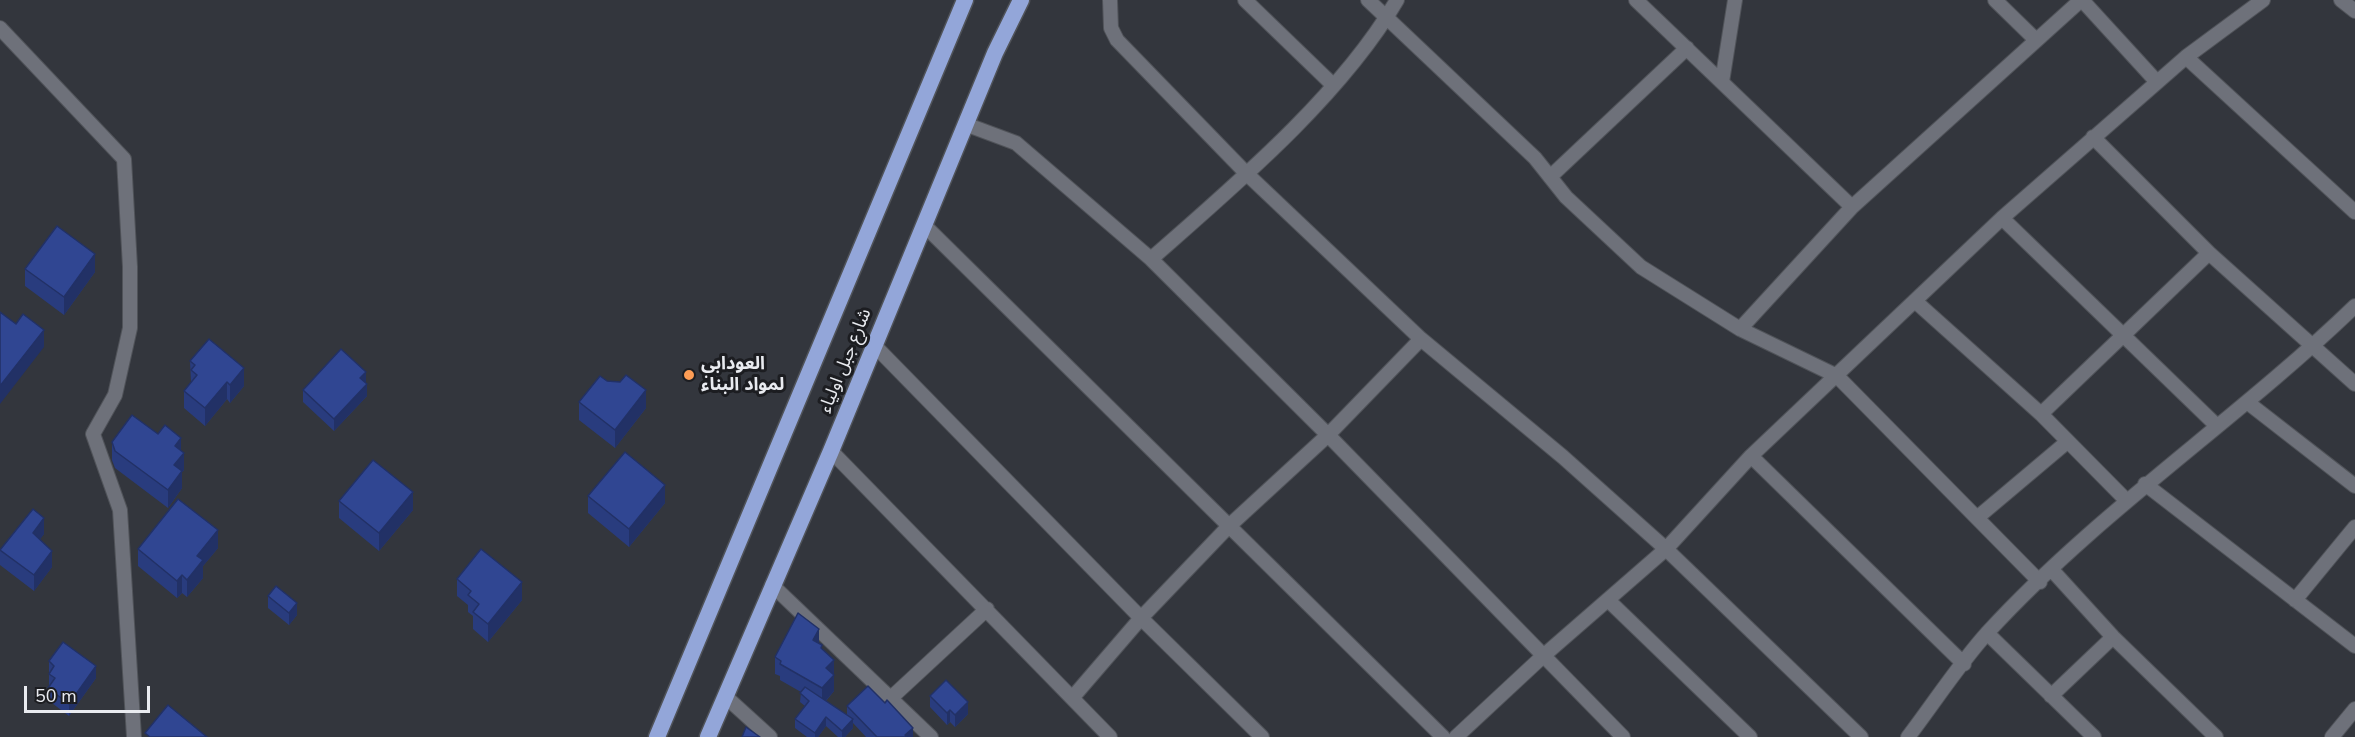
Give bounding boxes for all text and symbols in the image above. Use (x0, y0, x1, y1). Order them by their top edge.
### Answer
street label: شارع جبل اولياء (815, 306, 877, 416)
place label: العودابي لمواد البناء (701, 354, 784, 397)
marker: العودابي لمواد البناء (682, 368, 696, 382)
scale bar (27, 674, 153, 712)
text: 50 m (35, 684, 77, 708)

